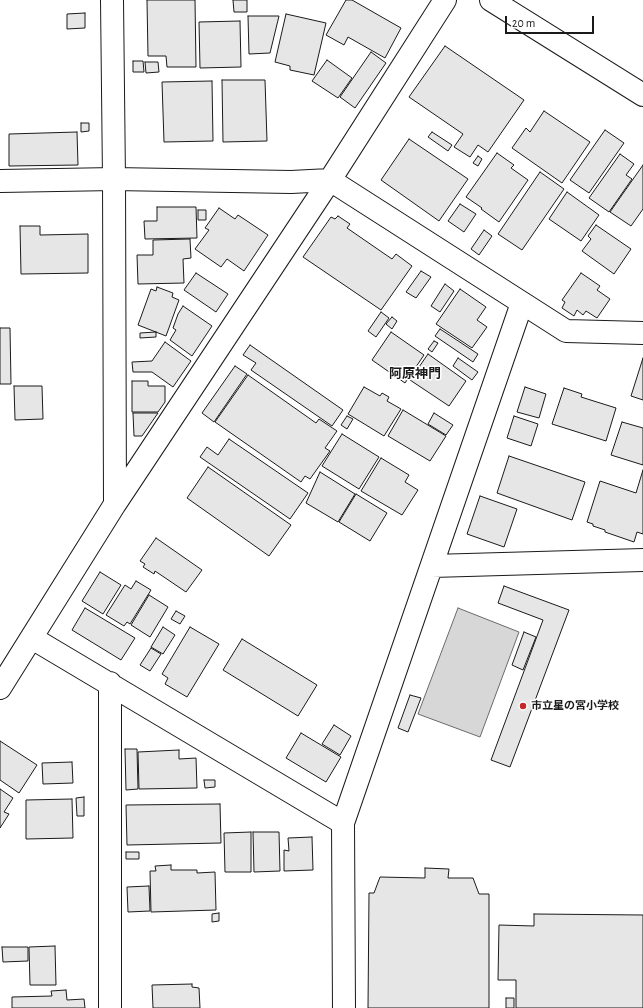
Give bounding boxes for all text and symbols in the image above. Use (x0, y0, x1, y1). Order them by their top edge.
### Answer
scale bar (507, 8, 596, 34)
text: 20 m (512, 17, 535, 29)
district label: 阿原神門 (389, 366, 441, 382)
place label: 市立星の宮小学校 (531, 699, 619, 713)
marker: 市立星の宮小学校 (518, 701, 528, 711)

